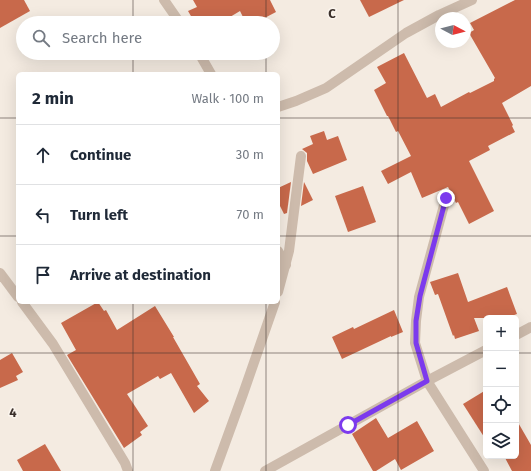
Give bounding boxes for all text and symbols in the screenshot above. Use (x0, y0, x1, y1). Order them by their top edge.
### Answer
text: C (328, 6, 336, 21)
north arrow (435, 12, 471, 48)
search box (16, 16, 280, 60)
icon: search (30, 27, 52, 49)
text: Search here (62, 29, 142, 47)
text: 2 min (32, 88, 74, 109)
text: Walk · 100 m (192, 91, 264, 106)
icon: ahead (32, 144, 54, 166)
text: Continue (70, 146, 131, 164)
text: 30 m (236, 147, 264, 162)
route end (437, 189, 455, 207)
icon: left (32, 204, 54, 226)
text: Turn left (70, 206, 128, 224)
text: 70 m (237, 207, 264, 222)
icon: arrive (32, 264, 54, 286)
text: Arrive at destination (70, 266, 211, 284)
map controls (483, 315, 519, 459)
button: + (483, 315, 519, 351)
button: − (483, 351, 519, 387)
button: locate (483, 387, 519, 423)
text: 4 (9, 405, 17, 420)
route start (339, 416, 357, 434)
button: layers (483, 423, 519, 459)

